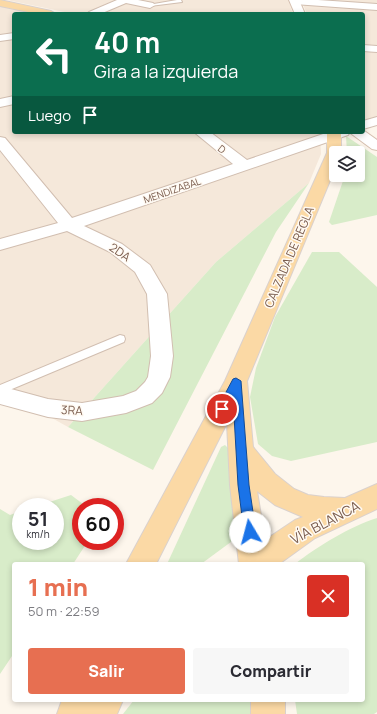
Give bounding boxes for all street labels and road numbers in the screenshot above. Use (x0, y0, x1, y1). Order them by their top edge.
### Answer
street label: D (215, 141, 229, 157)
street label: MENDIZABAL (141, 174, 203, 206)
street label: CALZADA DE REGLA (260, 203, 318, 310)
street label: 2DA (106, 239, 134, 265)
street label: 3RA (61, 401, 84, 419)
street label: VÍA BLANCA (287, 496, 363, 548)

